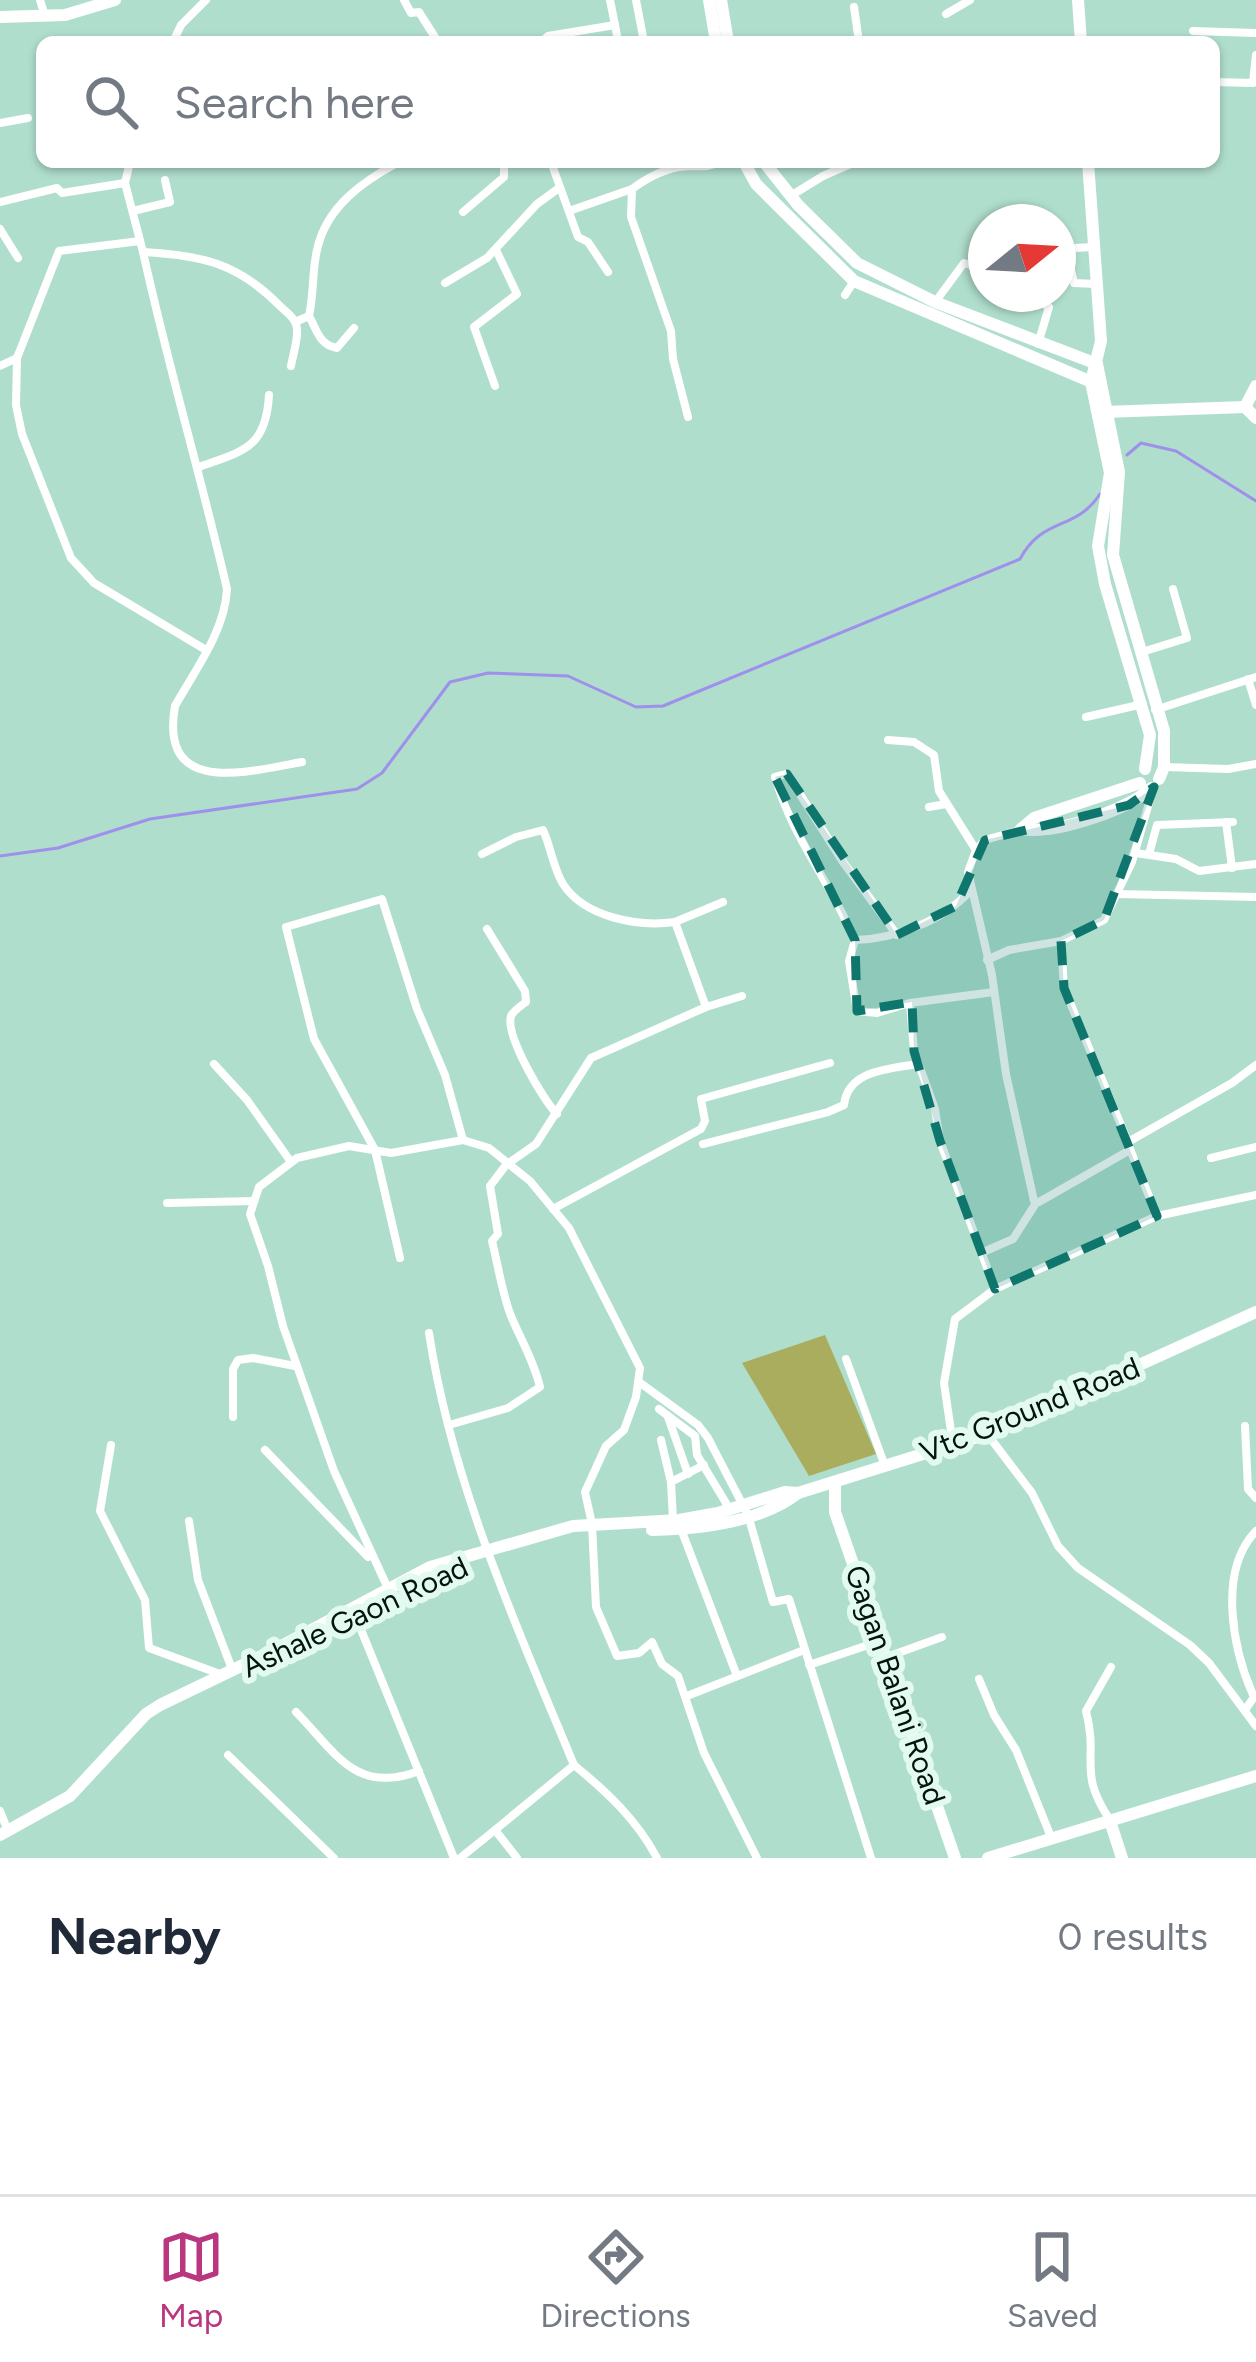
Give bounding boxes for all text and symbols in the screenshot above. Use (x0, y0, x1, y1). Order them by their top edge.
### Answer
search box (36, 36, 1220, 168)
icon: search (78, 69, 144, 135)
text: Search here (174, 75, 414, 129)
north arrow (968, 204, 1076, 312)
street label: Vtc Ground Road (915, 1349, 1145, 1470)
street label: Ashale Gaon Road (236, 1548, 474, 1685)
street label: Gagan Balani Road (837, 1560, 954, 1809)
text: Nearby (48, 1906, 221, 1967)
text: 0 results (1057, 1913, 1208, 1960)
tab: Map (158, 2224, 224, 2335)
tab: Directions (540, 2224, 691, 2335)
tab: Saved (1007, 2224, 1098, 2335)

